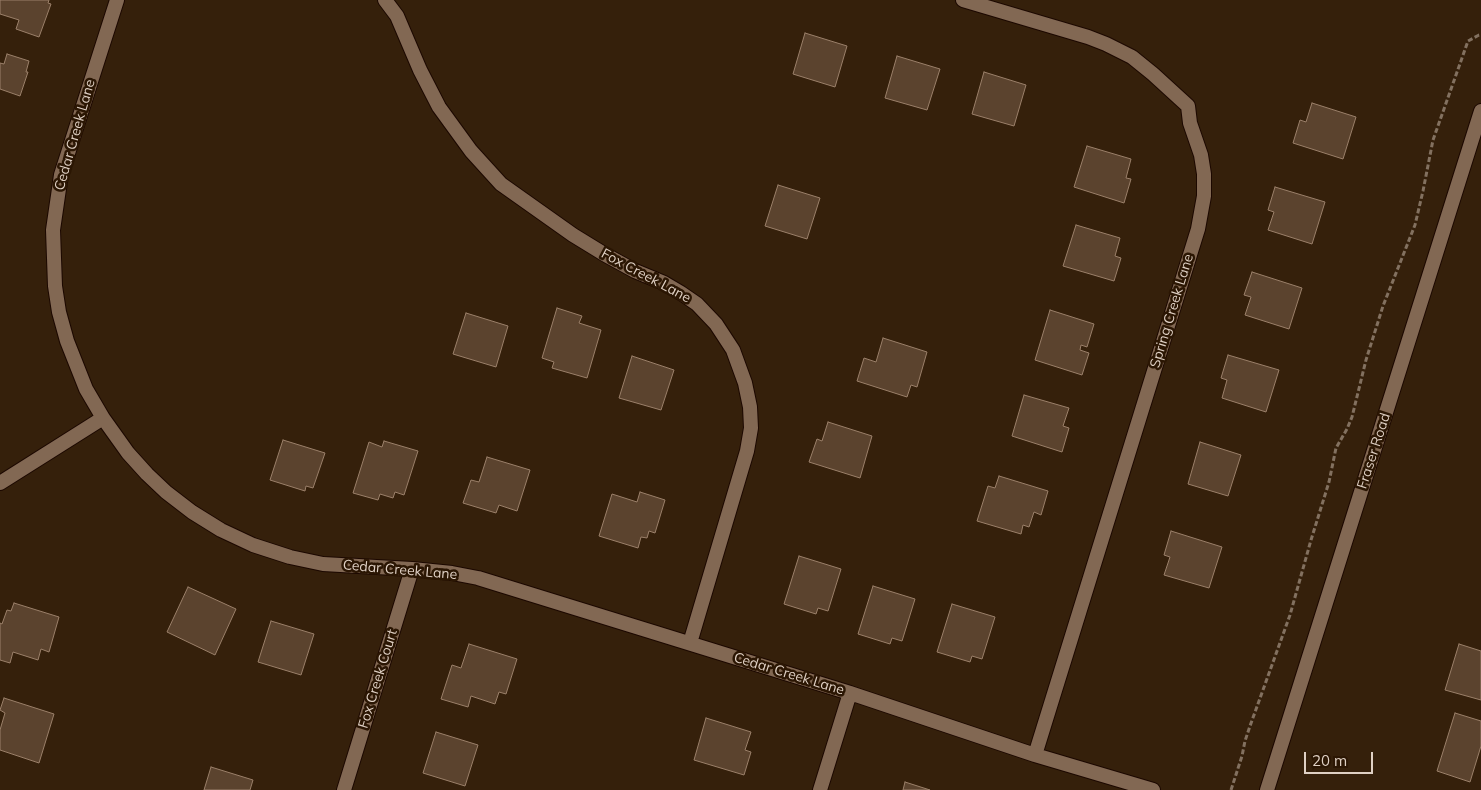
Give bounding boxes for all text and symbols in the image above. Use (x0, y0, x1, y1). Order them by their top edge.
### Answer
street label: Cedar Creek Lane (51, 78, 99, 192)
street label: Fox Creek Lane (598, 245, 694, 307)
street label: Spring Creek Lane (1147, 252, 1197, 370)
street label: Fraser Road (1354, 411, 1394, 491)
street label: Cedar Creek Lane (342, 557, 458, 583)
street label: Fox Creek Court (355, 627, 401, 731)
street label: Cedar Creek Lane (732, 649, 846, 699)
scale bar (1306, 742, 1375, 774)
text: 20 m (1312, 751, 1347, 770)

